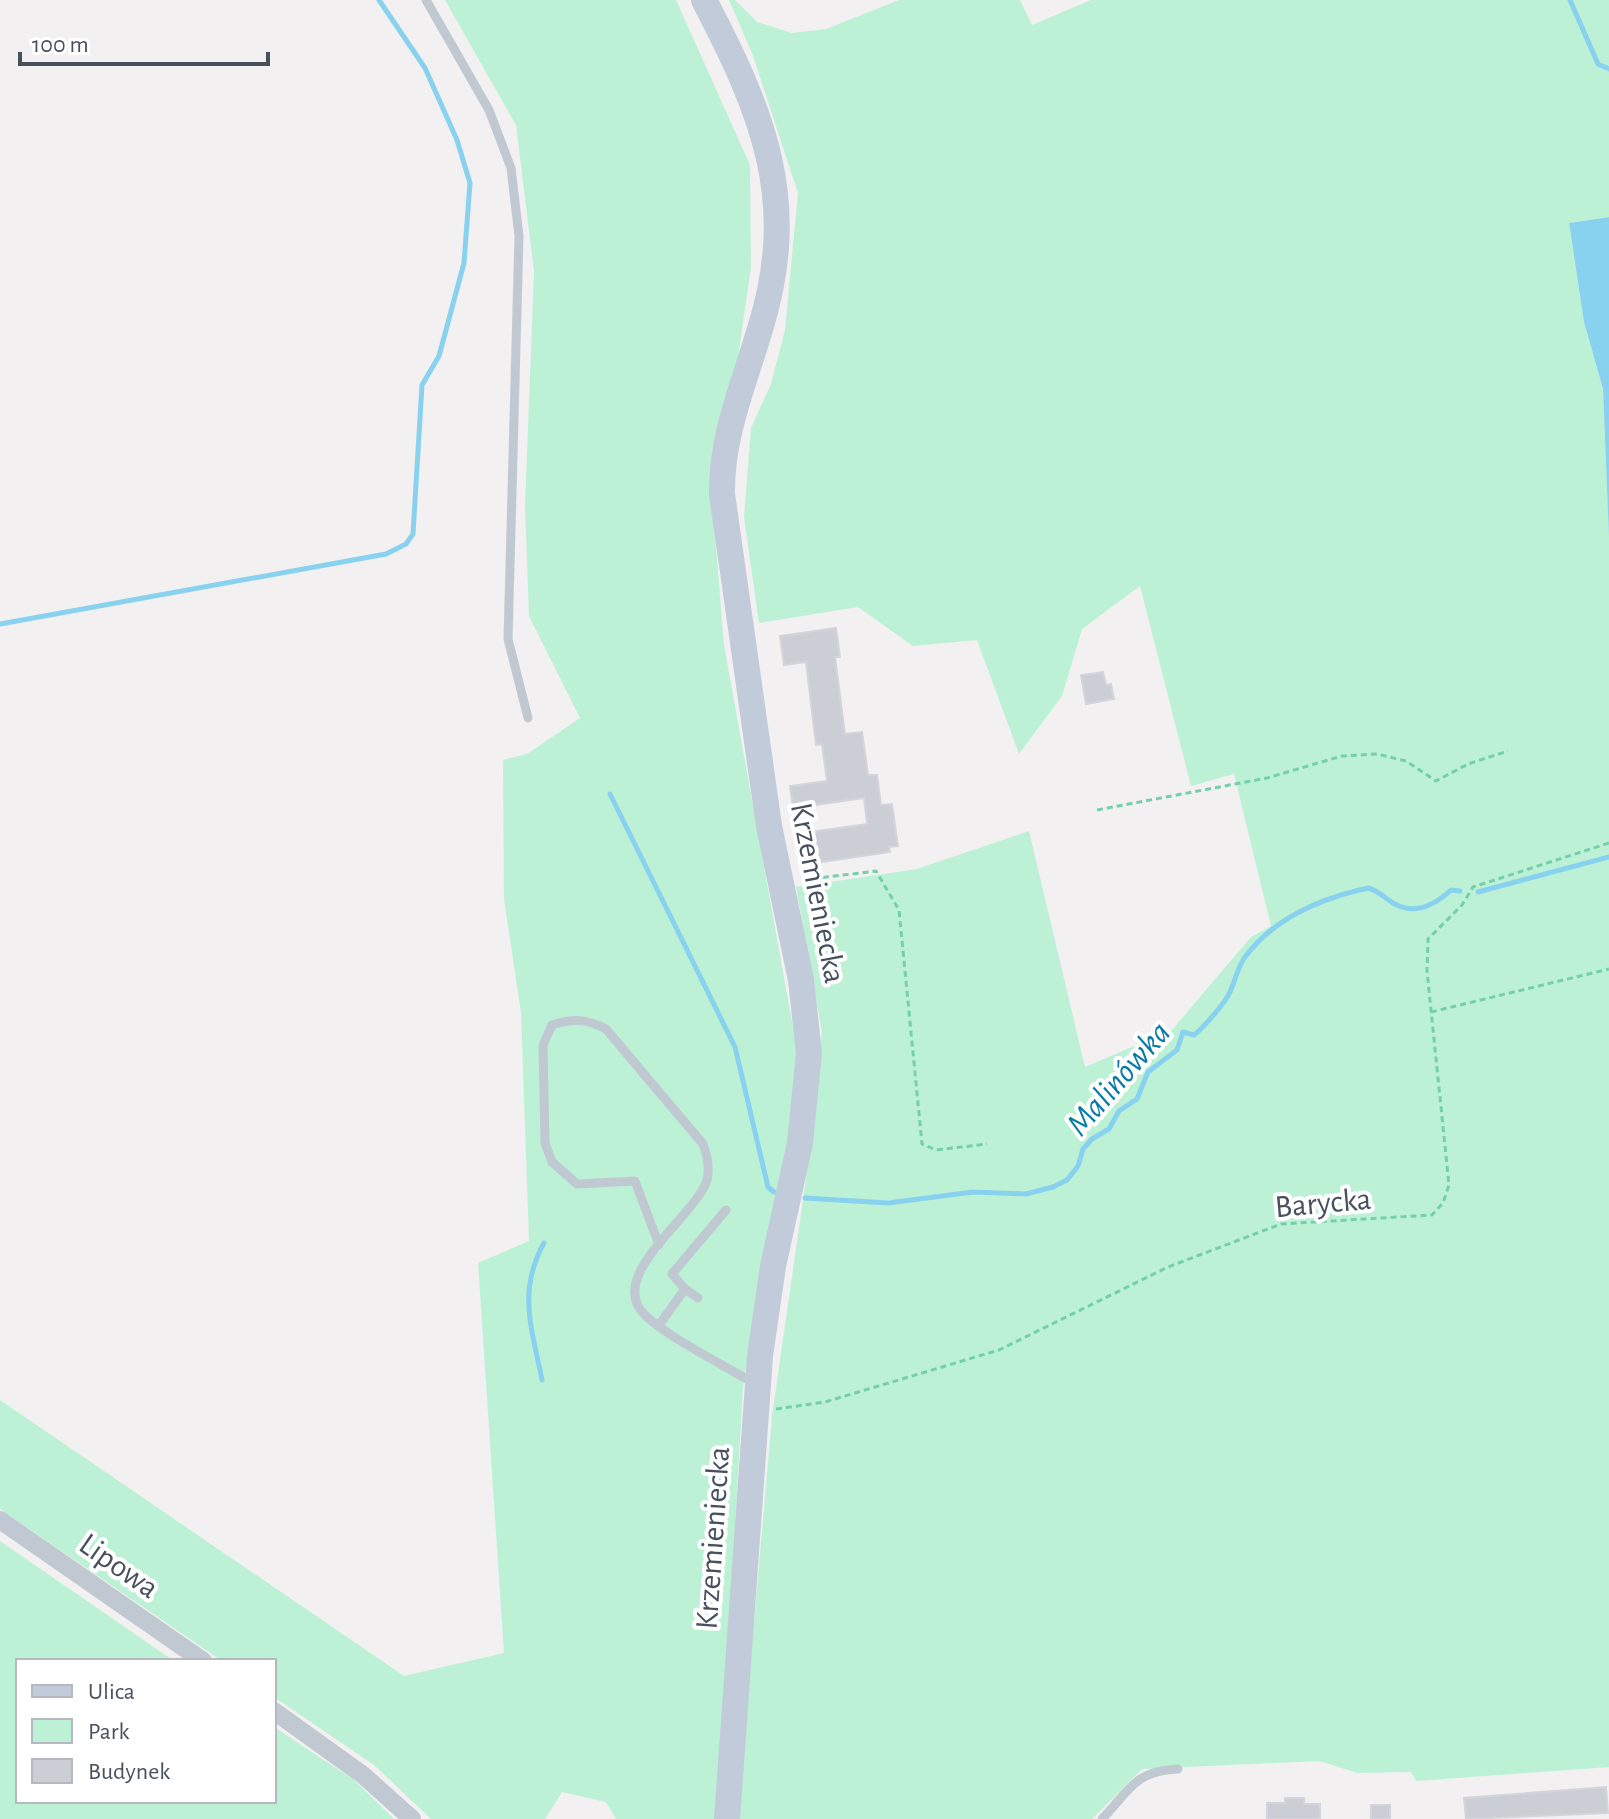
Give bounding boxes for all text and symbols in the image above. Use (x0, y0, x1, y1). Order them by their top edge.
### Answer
scale bar (20, 16, 268, 66)
text: 100 m (32, 33, 89, 57)
street label: Krzemieniecka (785, 800, 851, 986)
water label: Malinówka (1061, 1016, 1177, 1142)
street label: Barycka (1273, 1183, 1373, 1223)
street label: Krzemieniecka (691, 1446, 735, 1630)
street label: Lipowa (74, 1528, 164, 1604)
legend (16, 1659, 276, 1803)
text: Ulica (88, 1680, 135, 1704)
text: Park (88, 1720, 129, 1744)
text: Budynek (88, 1760, 170, 1784)

